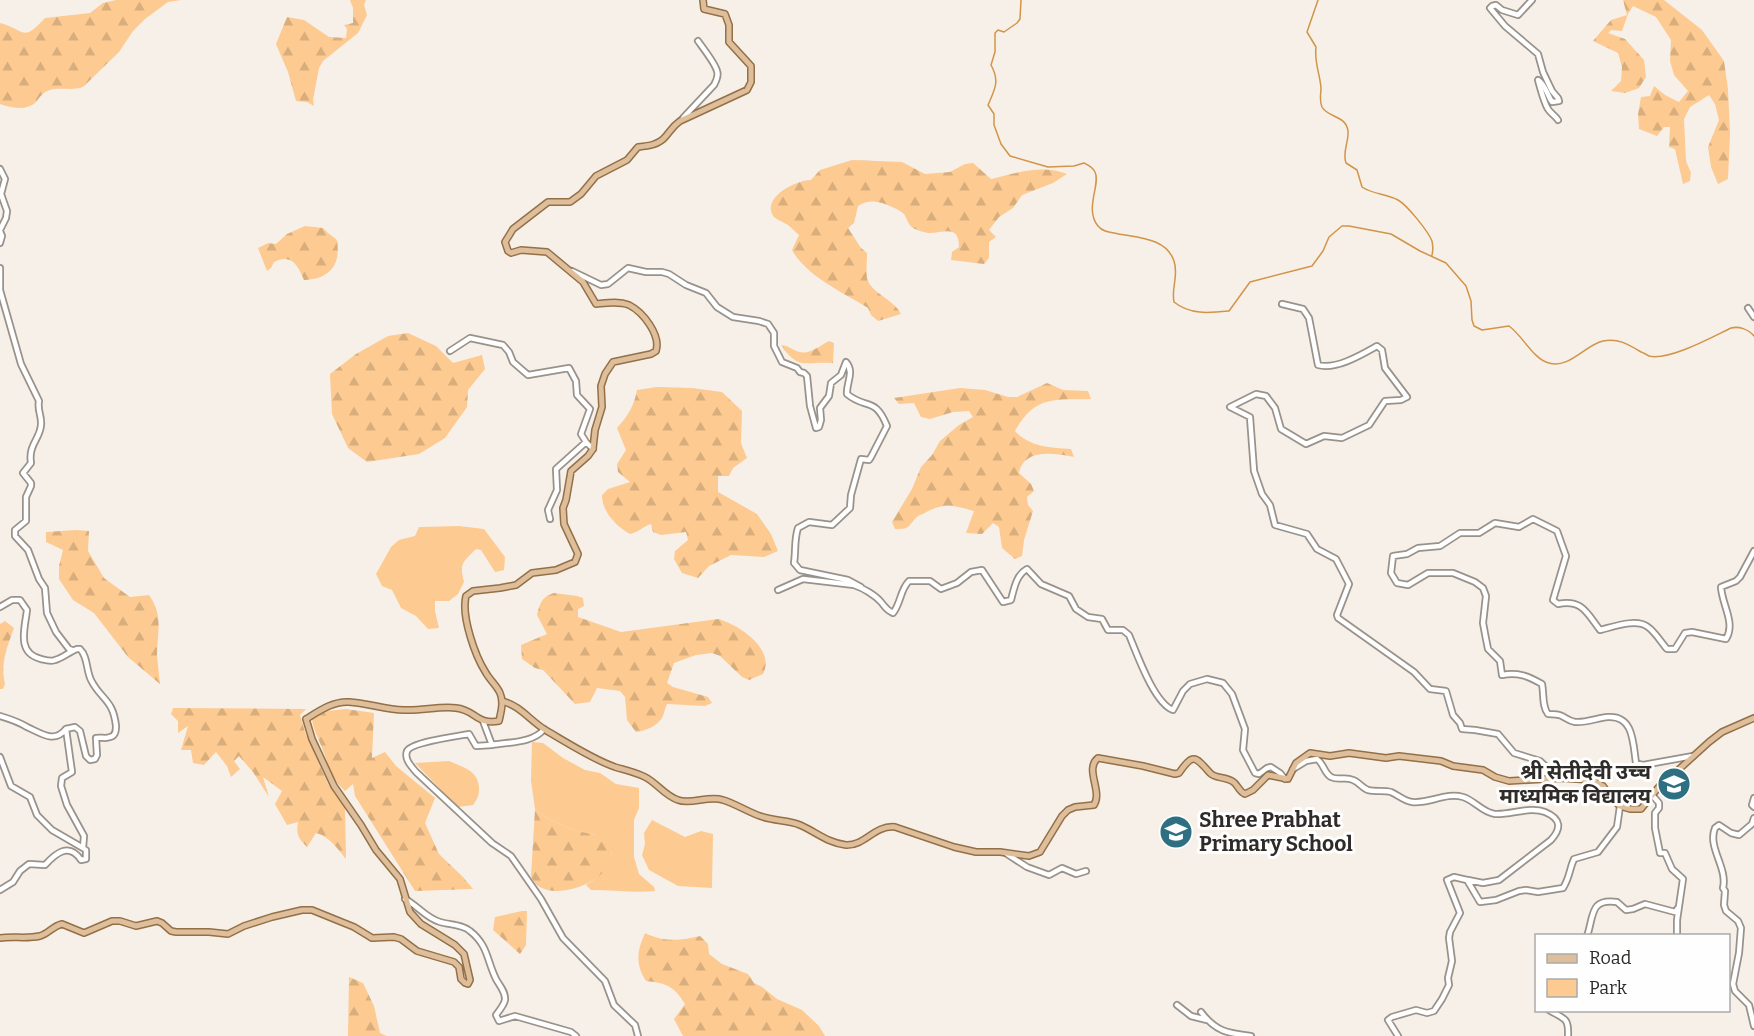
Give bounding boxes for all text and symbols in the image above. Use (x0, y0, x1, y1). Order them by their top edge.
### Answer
place label: श्री सेतीदेवी उच्च माध्यमिक विद्यालय (1499, 759, 1652, 809)
school or university icon: श्री सेतीदेवी उच्च माध्यमिक विद्यालय (1656, 766, 1692, 802)
place label: Shree Prabhat Primary School (1199, 807, 1353, 857)
school or university icon: Shree Prabhat Primary School (1158, 814, 1194, 850)
legend (1535, 934, 1730, 1012)
text: Road (1589, 947, 1632, 969)
text: Park (1589, 977, 1628, 999)

